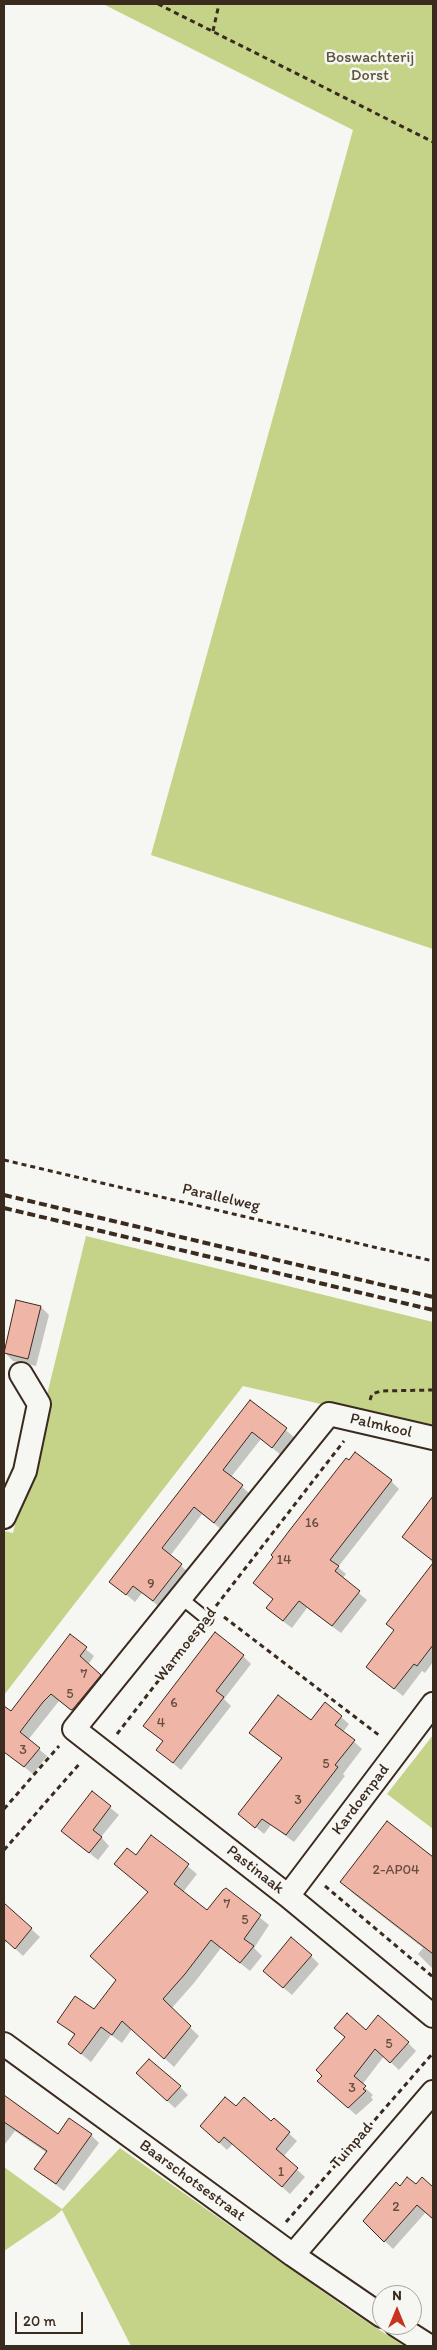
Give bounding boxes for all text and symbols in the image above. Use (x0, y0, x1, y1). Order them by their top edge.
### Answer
park label: Boswachterij Dorst (326, 48, 414, 86)
street label: Parallelweg (180, 1180, 262, 1216)
street label: Palmkool (348, 1410, 414, 1442)
house number: 16 (305, 1515, 319, 1531)
house number: 14 (277, 1552, 291, 1568)
house number: 9 (147, 1576, 155, 1592)
street label: Warmoespad (151, 1604, 221, 1686)
house number: 7 (81, 1666, 87, 1682)
house number: 5 (66, 1686, 74, 1702)
house number: 6 (170, 1695, 178, 1711)
house number: 4 (157, 1715, 165, 1731)
house number: 3 (19, 1742, 27, 1758)
house number: 5 (322, 1756, 330, 1772)
street label: Kardoenpad (328, 1761, 394, 1839)
house number: 3 (294, 1792, 302, 1808)
street label: Pastinaak (222, 1841, 288, 1899)
house number: 2-AP04 (373, 1862, 419, 1878)
house number: 7 (224, 1896, 230, 1912)
house number: 5 (241, 1912, 249, 1928)
house number: 5 (385, 2036, 393, 2052)
house number: 3 (348, 2080, 356, 2096)
street label: Tuinpad (327, 2119, 377, 2173)
street label: Baarschotsestraat (135, 2136, 249, 2226)
house number: 1 (278, 2164, 284, 2180)
house number: 2 (392, 2199, 400, 2215)
north arrow (372, 2285, 422, 2335)
text: N (392, 2287, 402, 2304)
scale bar (18, 2302, 85, 2334)
text: 20 m (23, 2312, 56, 2330)

